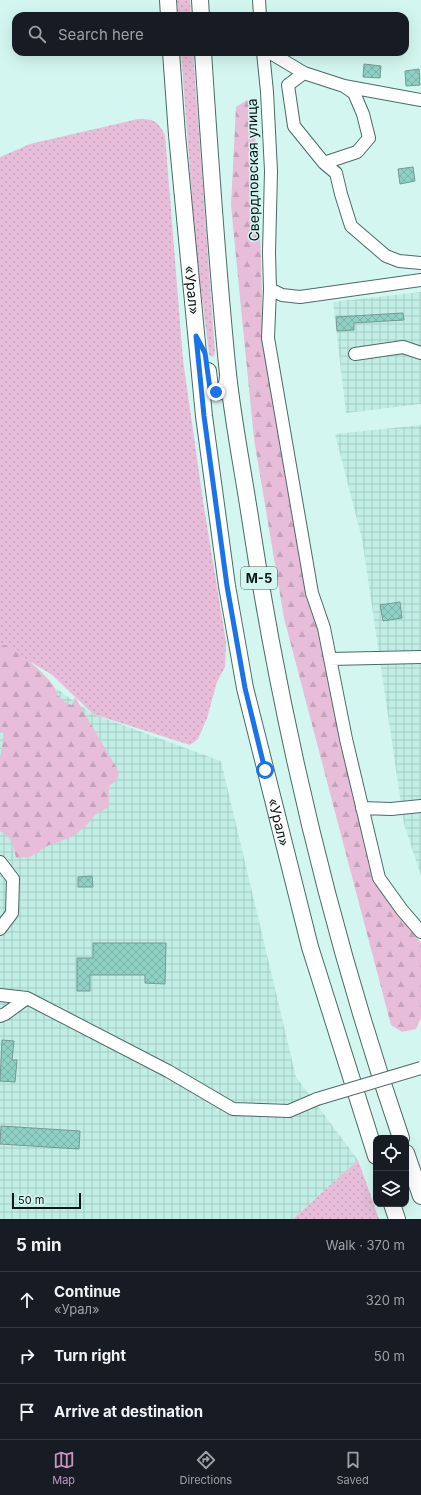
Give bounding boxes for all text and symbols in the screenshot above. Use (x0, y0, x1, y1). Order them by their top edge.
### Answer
search box (12, 12, 409, 56)
icon: search (26, 23, 48, 45)
text: Search here (58, 25, 144, 44)
street label: Свердловская улица (243, 98, 262, 242)
street label: «Урал» (182, 265, 203, 315)
route end (207, 383, 225, 401)
road number: М-5 (241, 567, 277, 589)
route start (256, 761, 274, 779)
street label: «Урал» (265, 796, 293, 848)
map controls (373, 1135, 409, 1207)
button: locate (373, 1135, 409, 1171)
button: layers (373, 1171, 409, 1207)
scale bar (12, 1191, 81, 1210)
text: 50 m (18, 1193, 44, 1207)
text: 5 min (16, 1235, 62, 1255)
text: Walk · 370 m (326, 1237, 405, 1253)
text: Continue (54, 1282, 121, 1301)
icon: ahead (16, 1289, 38, 1311)
text: 320 m (366, 1292, 405, 1308)
text: «Урал» (54, 1301, 100, 1317)
icon: right (16, 1345, 38, 1367)
text: Turn right (54, 1346, 126, 1365)
text: 50 m (374, 1348, 405, 1364)
icon: arrive (16, 1401, 38, 1423)
text: Arrive at destination (54, 1402, 203, 1421)
tab: Map (52, 1449, 75, 1487)
tab: Directions (180, 1449, 232, 1487)
tab: Saved (337, 1449, 369, 1487)

